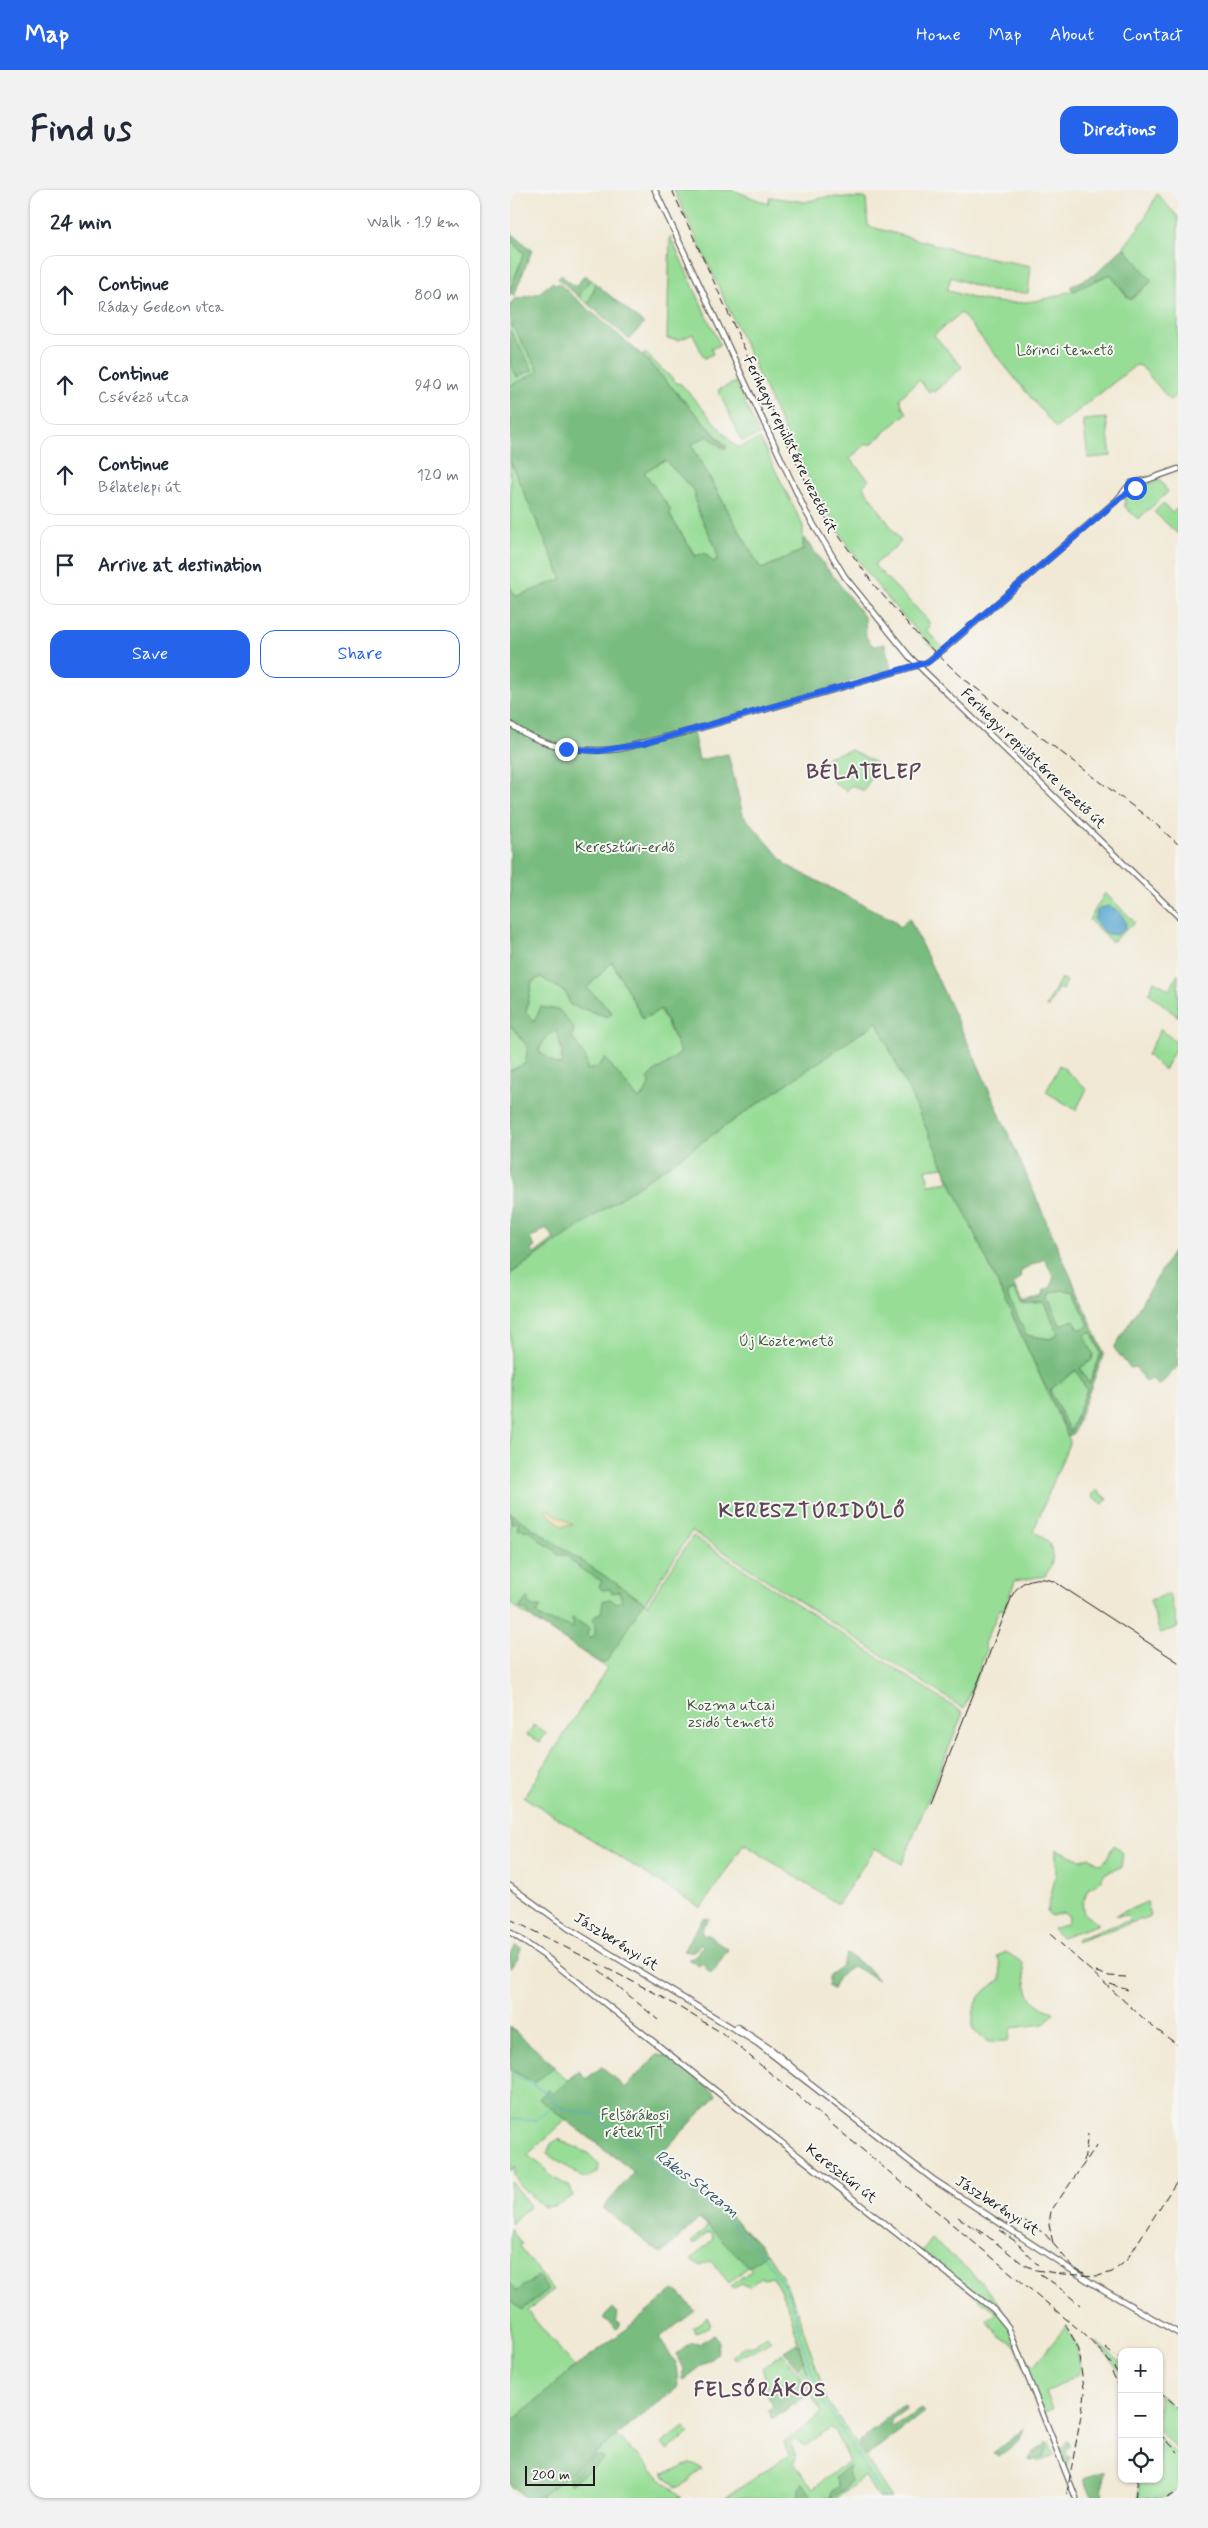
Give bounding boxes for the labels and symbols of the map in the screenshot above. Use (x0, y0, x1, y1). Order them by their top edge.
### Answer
park label: Lőrinci temető (1017, 341, 1113, 361)
street label: Ferihegyi repülőtérre vezető út (738, 353, 842, 537)
route start (1124, 477, 1147, 500)
street label: Ferihegyi repülőtérre vezető út (956, 684, 1110, 834)
route end (555, 738, 578, 761)
district label: BÉLATELEP (806, 758, 922, 786)
park label: Keresztúri-erdő (575, 838, 675, 858)
park label: Új Köztemető (738, 1332, 834, 1352)
district label: KERESZTÚRIDŰLŐ (719, 1498, 907, 1525)
park label: Kozma utcai zsidó temető (687, 1696, 775, 1733)
street label: Jászberényi út (570, 1908, 662, 1976)
park label: Felsőrákosi rétek TT (601, 2106, 669, 2143)
street label: Keresztúri út (801, 2140, 881, 2208)
water label: Rákos Stream (651, 2146, 743, 2222)
street label: Jászberényi út (951, 2171, 1043, 2241)
district label: FELSŐRÁKOS (694, 2377, 826, 2404)
scale bar (525, 2463, 595, 2486)

